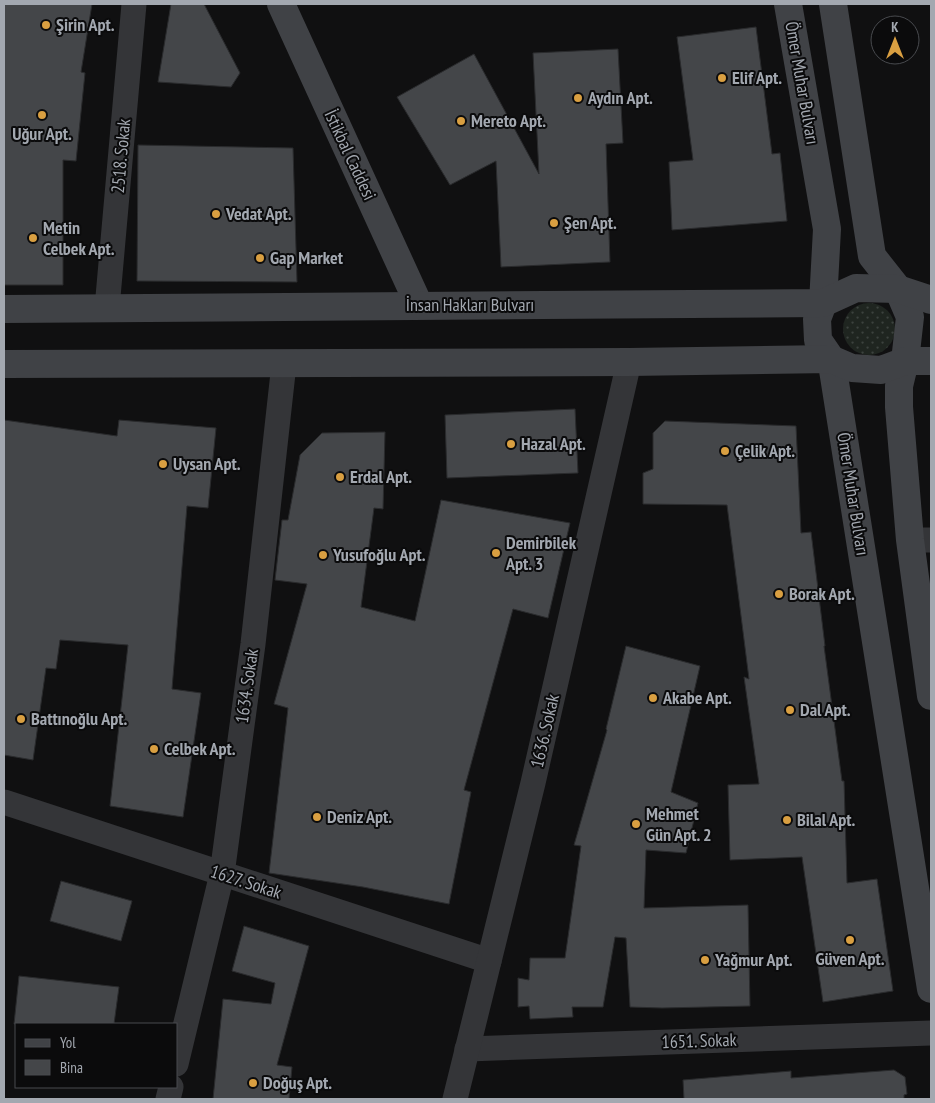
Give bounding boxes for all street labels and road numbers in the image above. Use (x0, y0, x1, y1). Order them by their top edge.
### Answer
street label: Ömer Muhar Bulvarı (780, 20, 825, 146)
street label: İstikbal Caddesi (319, 106, 381, 204)
street label: 2518. Sokak (106, 118, 135, 194)
street label: İnsan Hakları Bulvarı (406, 293, 534, 316)
street label: Ömer Muhar Bulvarı (832, 431, 875, 557)
street label: 1634. Sokak (230, 647, 263, 725)
street label: 1636. Sokak (525, 692, 564, 770)
street label: 1627. Sokak (208, 859, 285, 904)
street label: 1651. Sokak (661, 1028, 737, 1053)

